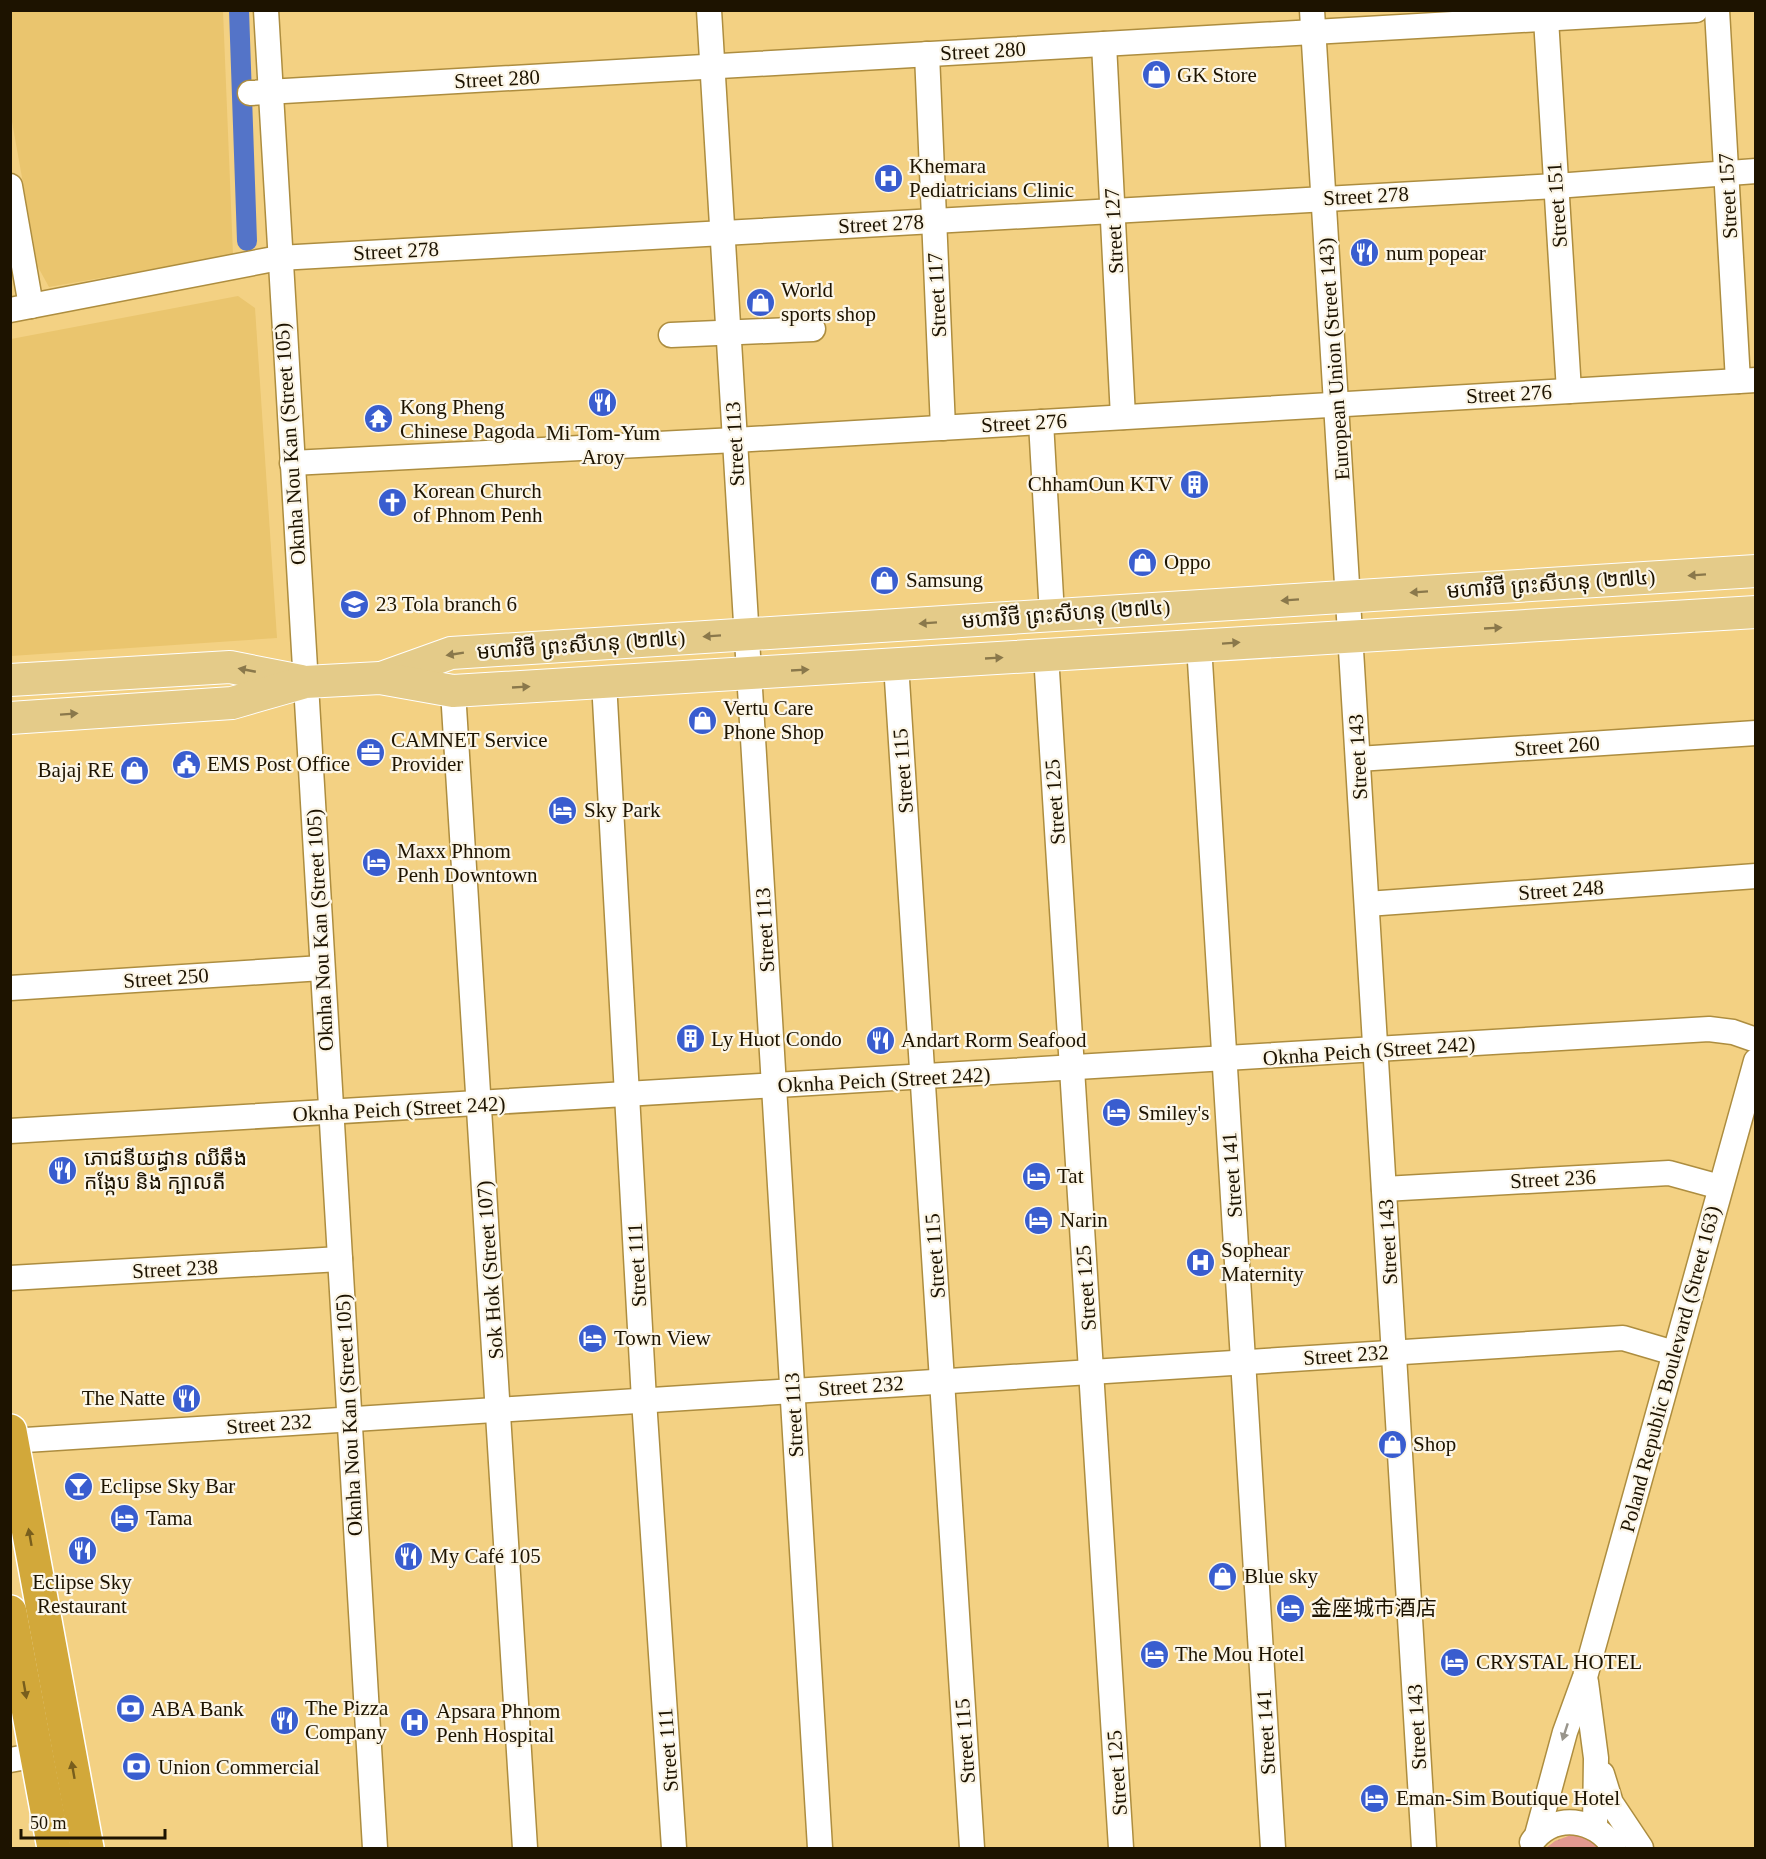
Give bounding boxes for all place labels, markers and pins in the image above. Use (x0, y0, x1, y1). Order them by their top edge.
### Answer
shop icon: GK Store (1140, 59, 1172, 91)
place label: GK Store (1177, 63, 1257, 87)
place label: Khemara Pediatricians Clinic (909, 154, 1074, 202)
hospital icon: Khemara Pediatricians Clinic (872, 162, 904, 194)
restaurant icon: num popear (1349, 237, 1381, 269)
place label: num popear (1386, 241, 1486, 265)
place label: World sports shop (781, 278, 876, 326)
shop icon: World sports shop (744, 286, 776, 318)
restaurant icon: Mi Tom-Yum Aroy (587, 386, 619, 418)
place label: Kong Pheng Chinese Pagoda (400, 395, 535, 443)
temple icon: Kong Pheng Chinese Pagoda (363, 403, 395, 435)
place label: Mi Tom-Yum Aroy (546, 421, 660, 469)
building icon: ChhamOun KTV (1178, 468, 1210, 500)
place label: ChhamOun KTV (1028, 472, 1173, 496)
place label: Korean Church of Phnom Penh (413, 479, 543, 527)
church icon: Korean Church of Phnom Penh (376, 487, 408, 519)
shop icon: Oppo (1127, 546, 1159, 578)
place label: Oppo (1164, 550, 1211, 574)
shop icon: Samsung (869, 564, 901, 596)
place label: Samsung (906, 568, 984, 592)
school or university icon: 23 Tola branch 6 (339, 588, 371, 620)
place label: 23 Tola branch 6 (376, 592, 517, 616)
place label: Vertu Care Phone Shop (723, 696, 824, 744)
shop icon: Vertu Care Phone Shop (686, 704, 718, 736)
place label: CAMNET Service Provider (391, 728, 548, 776)
office icon: CAMNET Service Provider (354, 736, 386, 768)
public building icon: EMS Post Office (170, 748, 202, 780)
place label: EMS Post Office (207, 752, 350, 776)
shop icon: Bajaj RE (119, 754, 151, 786)
place label: Bajaj RE (38, 758, 114, 782)
hotel icon: Sky Park (547, 794, 579, 826)
place label: Sky Park (584, 798, 661, 822)
place label: Maxx Phnom Penh Downtown (397, 839, 538, 887)
hotel icon: Maxx Phnom Penh Downtown (360, 847, 392, 879)
building icon: Ly Huot Condo (674, 1023, 706, 1055)
restaurant icon: Andart Rorm Seafood (864, 1024, 896, 1056)
place label: Ly Huot Condo (711, 1027, 842, 1051)
place label: Andart Rorm Seafood (901, 1028, 1087, 1052)
hotel icon: Smiley's (1101, 1097, 1133, 1129)
place label: Smiley's (1138, 1101, 1209, 1125)
place label: ភោជនីយដ្ធាន ឈីឆឹង កង្កែប និង ក្បាលតី (84, 1146, 247, 1196)
restaurant icon: ភោជនីយដ្ធាន ឈីឆឹង កង្កែប និង ក្បាលតី (47, 1154, 79, 1186)
hotel icon: Tat (1020, 1160, 1052, 1192)
place label: Tat (1057, 1164, 1084, 1188)
hotel icon: Narin (1023, 1204, 1055, 1236)
place label: Narin (1060, 1208, 1108, 1232)
place label: Sophear Maternity (1221, 1238, 1304, 1286)
hospital icon: Sophear Maternity (1184, 1246, 1216, 1278)
hotel icon: Town View (577, 1322, 609, 1354)
place label: Town View (614, 1326, 711, 1350)
restaurant icon: The Natte (170, 1382, 202, 1414)
place label: The Natte (82, 1386, 165, 1410)
shop icon: Shop (1376, 1428, 1408, 1460)
place label: Shop (1413, 1432, 1456, 1456)
bar icon: Eclipse Sky Bar (63, 1470, 95, 1502)
place label: Eclipse Sky Bar (100, 1474, 235, 1498)
hotel icon: Tama (109, 1502, 141, 1534)
place label: Tama (146, 1506, 193, 1530)
restaurant icon: Eclipse Sky Restaurant (66, 1535, 98, 1567)
restaurant icon: My Café 105 (393, 1540, 425, 1572)
place label: My Café 105 (430, 1544, 541, 1568)
shop icon: Blue sky (1207, 1560, 1239, 1592)
place label: Blue sky (1244, 1564, 1319, 1588)
place label: Eclipse Sky Restaurant (32, 1570, 132, 1618)
hotel icon: 金座城市酒店 (1274, 1592, 1306, 1624)
place label: 金座城市酒店 (1311, 1596, 1437, 1620)
hotel icon: The Mou Hotel (1138, 1638, 1170, 1670)
place label: The Mou Hotel (1175, 1642, 1305, 1666)
hotel icon: CRYSTAL HOTEL (1439, 1646, 1471, 1678)
place label: CRYSTAL HOTEL (1476, 1650, 1642, 1674)
bank icon: ABA Bank (114, 1693, 146, 1725)
place label: The Pizza Company (305, 1696, 389, 1744)
place label: ABA Bank (151, 1697, 244, 1721)
place label: Apsara Phnom Penh Hospital (436, 1699, 560, 1747)
restaurant icon: The Pizza Company (268, 1704, 300, 1736)
hospital icon: Apsara Phnom Penh Hospital (399, 1707, 431, 1739)
bank icon: Union Commercial (121, 1751, 153, 1783)
place label: Union Commercial (158, 1755, 320, 1779)
hotel icon: Eman-Sim Boutique Hotel (1359, 1782, 1391, 1814)
place label: Eman-Sim Boutique Hotel (1396, 1786, 1620, 1810)

